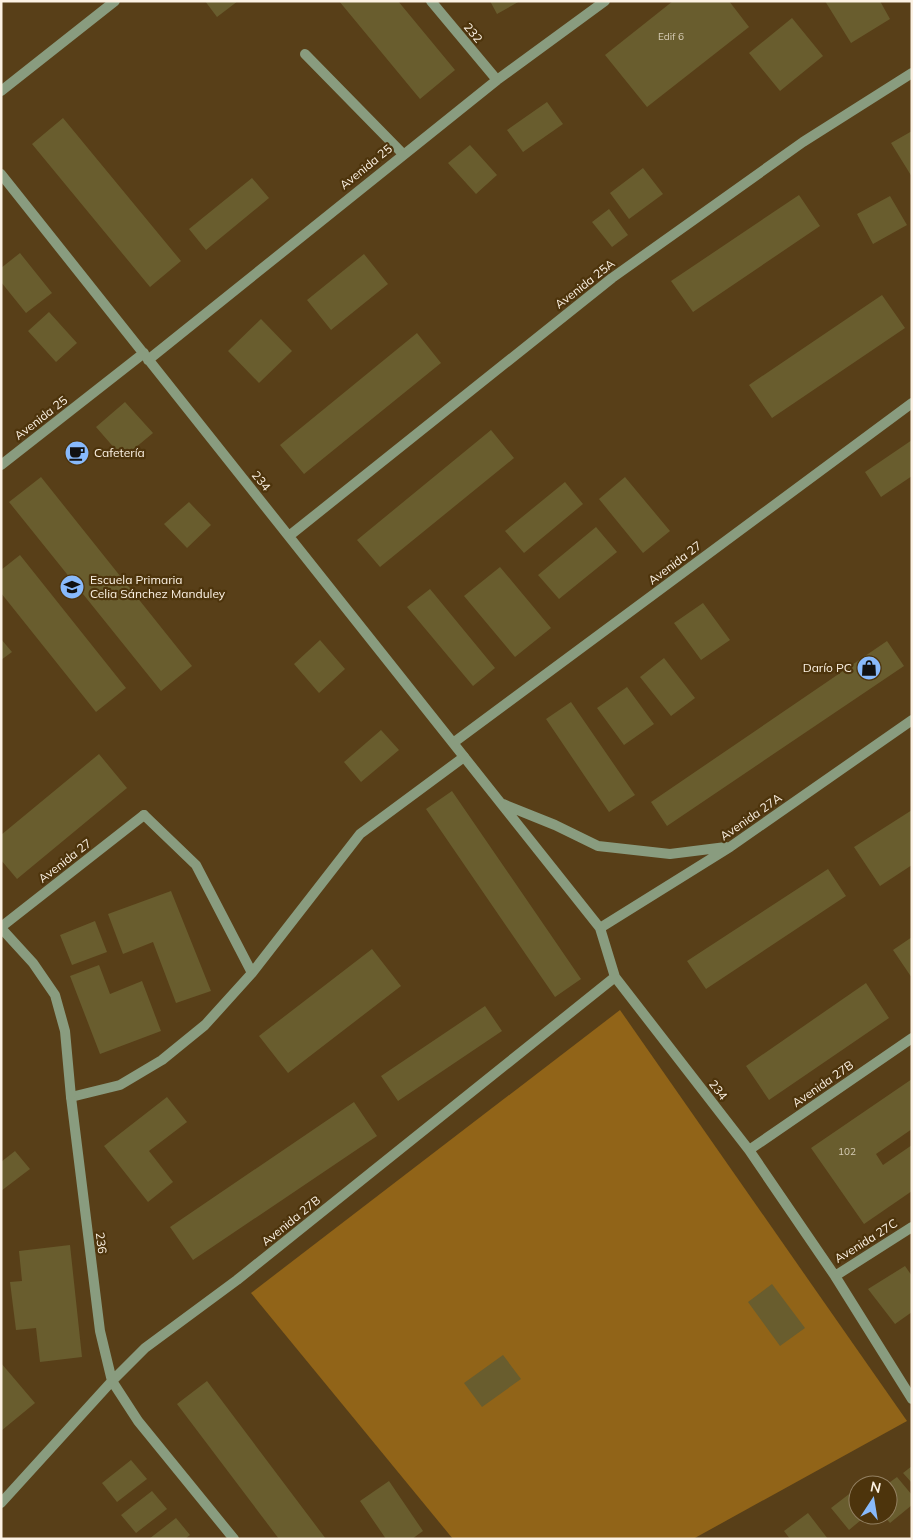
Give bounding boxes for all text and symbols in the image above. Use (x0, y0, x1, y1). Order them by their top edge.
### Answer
street label: 232 (461, 20, 486, 46)
house number: Edif 6 (658, 30, 684, 43)
street label: Avenida 25 (336, 141, 395, 192)
street label: Avenida 25A (552, 255, 618, 312)
street label: Avenida 25 (11, 392, 70, 443)
cafe icon: Cafetería (64, 440, 90, 466)
place label: Cafetería (94, 445, 145, 460)
street label: 234 (249, 468, 274, 494)
street label: Avenida 27 (645, 538, 704, 588)
place label: Escuela Primaria Celia Sánchez Manduley (90, 572, 226, 601)
school or university icon: Escuela Primaria Celia Sánchez Manduley (59, 574, 85, 600)
shop icon: Darío PC (856, 655, 882, 681)
place label: Darío PC (803, 660, 852, 675)
street label: Avenida 27A (717, 790, 785, 843)
street label: Avenida 27 (35, 835, 94, 886)
street label: Avenida 27B (789, 1057, 856, 1110)
street label: 234 (706, 1077, 731, 1103)
house number: 102 (838, 1145, 856, 1158)
street label: Avenida 27B (258, 1192, 323, 1249)
street label: Avenida 27C (832, 1215, 900, 1266)
street label: 236 (93, 1231, 110, 1255)
north arrow (848, 1475, 898, 1525)
text: N (869, 1477, 883, 1497)

